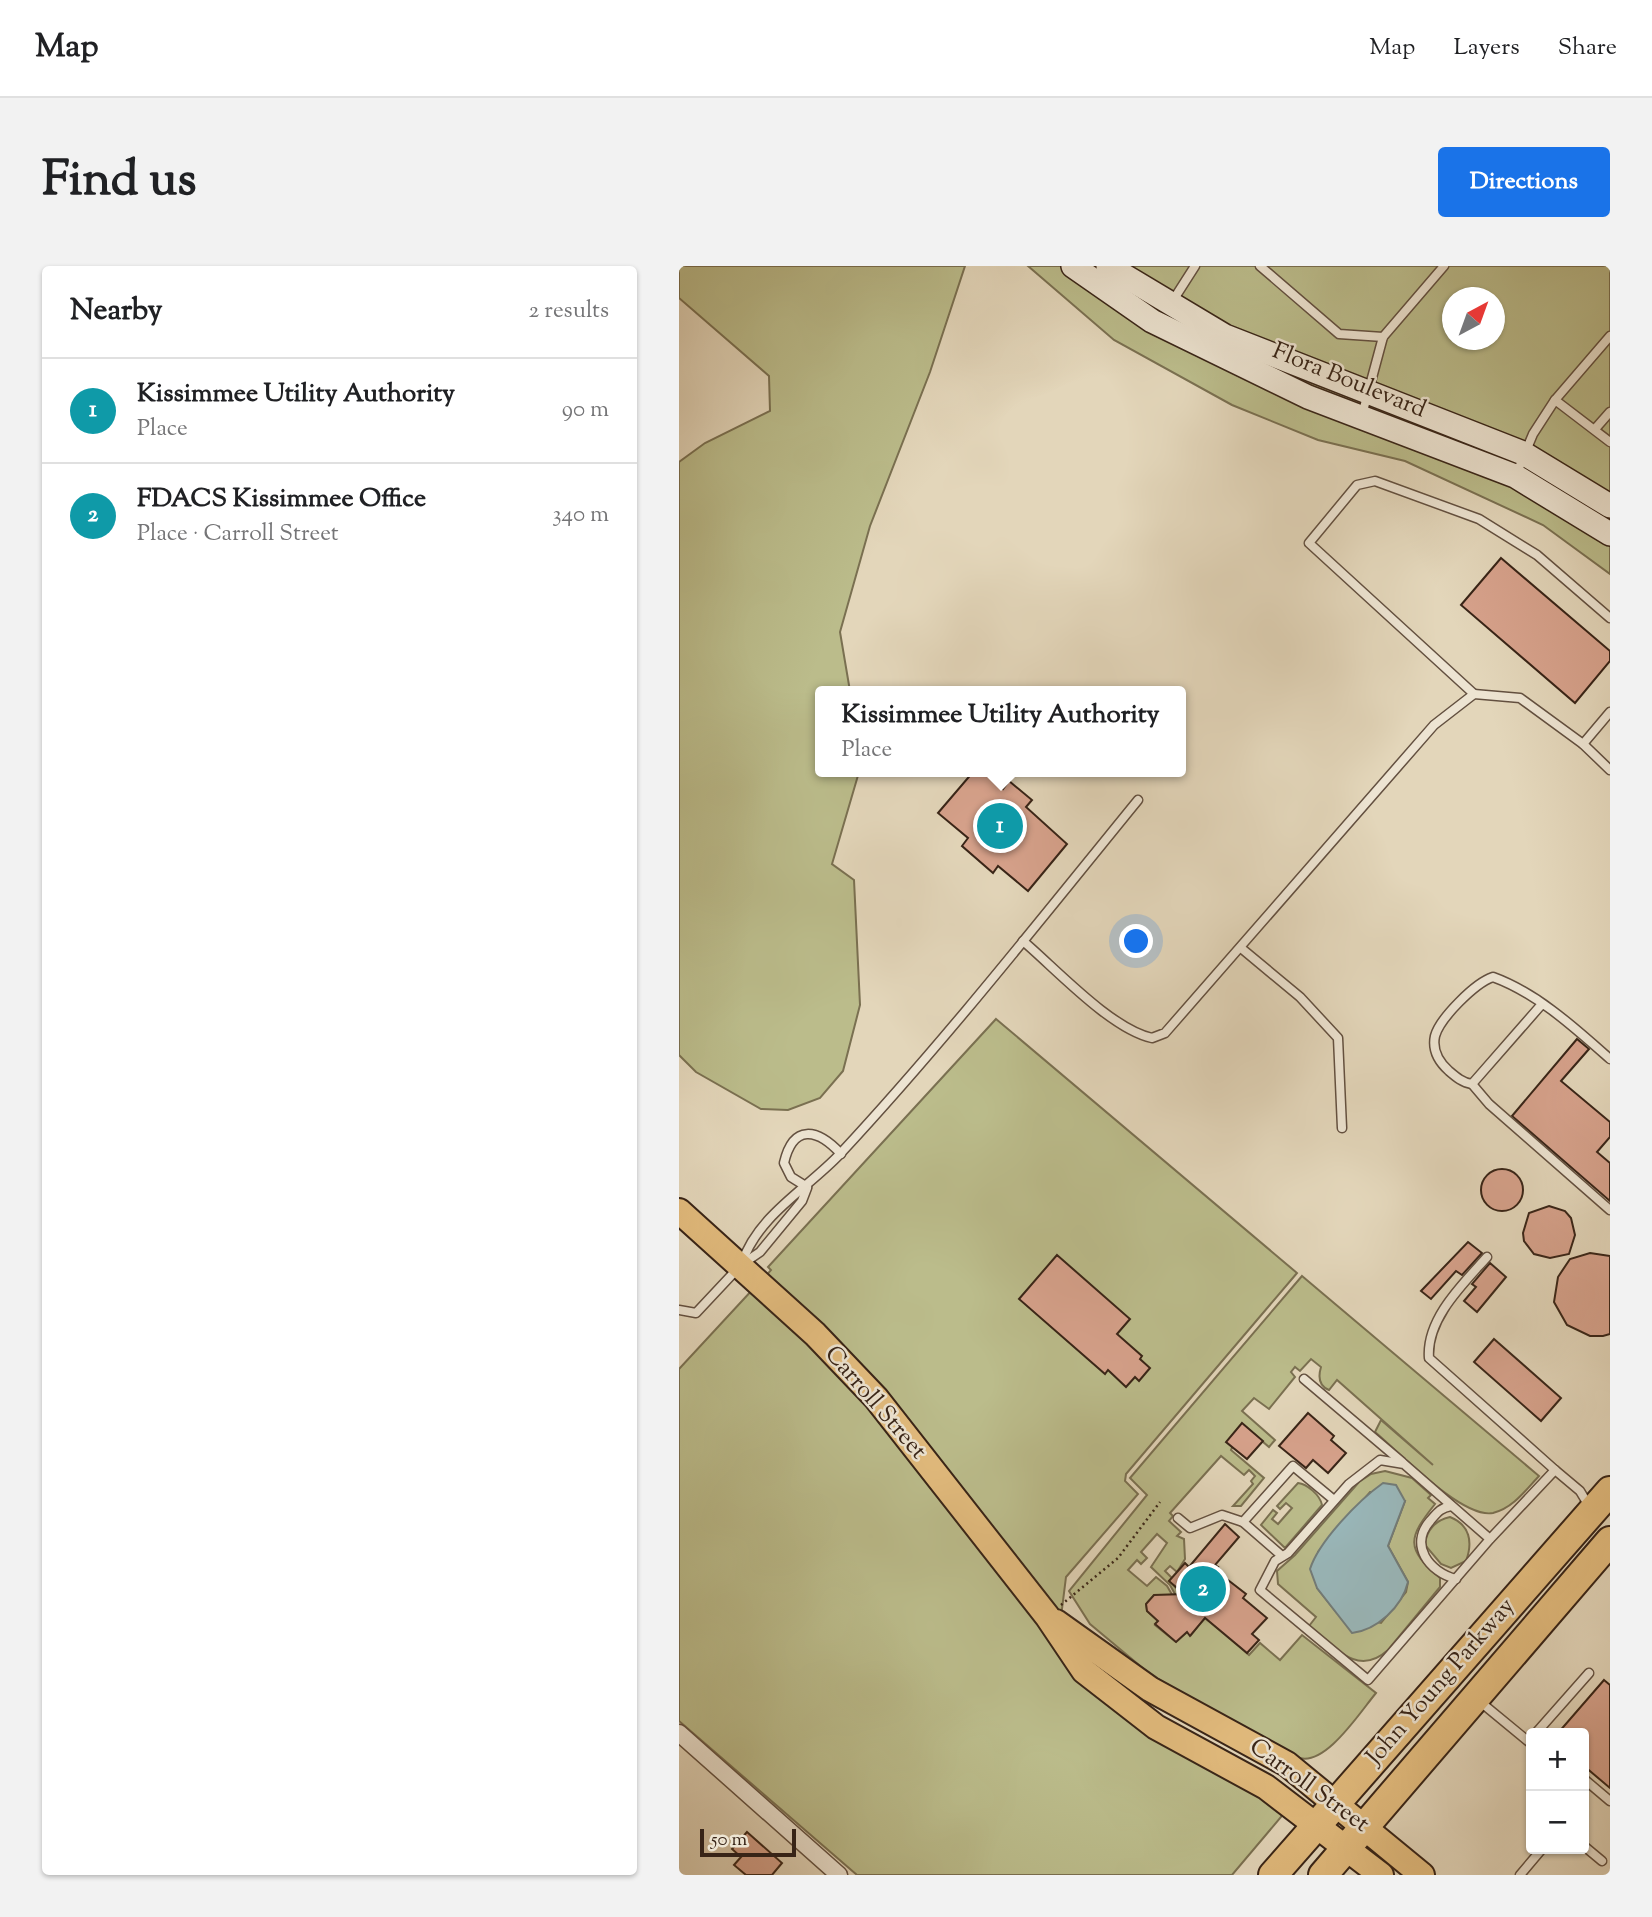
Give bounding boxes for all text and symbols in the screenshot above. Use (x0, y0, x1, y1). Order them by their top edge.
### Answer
text: Map (35, 24, 99, 72)
text: Map (1369, 31, 1415, 65)
text: Layers (1453, 31, 1520, 65)
text: Share (1558, 31, 1617, 65)
text: Find us (42, 147, 196, 217)
button: Directions (1438, 147, 1610, 217)
north arrow (1442, 287, 1505, 350)
text: Nearby (70, 290, 162, 333)
text: 2 results (529, 295, 609, 328)
street label: Flora Boulevard (1267, 335, 1431, 428)
text: Kissimmee Utility Authority (137, 376, 455, 413)
text: 1 (89, 394, 97, 427)
text: 90 m (562, 394, 609, 427)
text: Place (137, 413, 188, 446)
text: FDACS Kissimmee Office (137, 481, 426, 518)
text: 2 (88, 499, 98, 532)
text: 340 m (552, 499, 609, 532)
text: Place · Carroll Street (137, 518, 339, 551)
popup (815, 686, 1186, 777)
text: Kissimmee Utility Authority (841, 697, 1160, 734)
text: Place (841, 734, 892, 767)
pin: 1 (977, 800, 1023, 852)
your location (1119, 924, 1153, 958)
street label: Carroll Street (816, 1339, 934, 1467)
pin: 2 (1180, 1563, 1226, 1615)
street label: John Young Parkway (1357, 1591, 1523, 1775)
map controls (1526, 1728, 1589, 1854)
button: + (1526, 1728, 1589, 1791)
street label: Carroll Street (1242, 1731, 1376, 1841)
button: − (1526, 1791, 1589, 1854)
scale bar (700, 1826, 796, 1858)
text: 50 m (711, 1827, 747, 1854)

